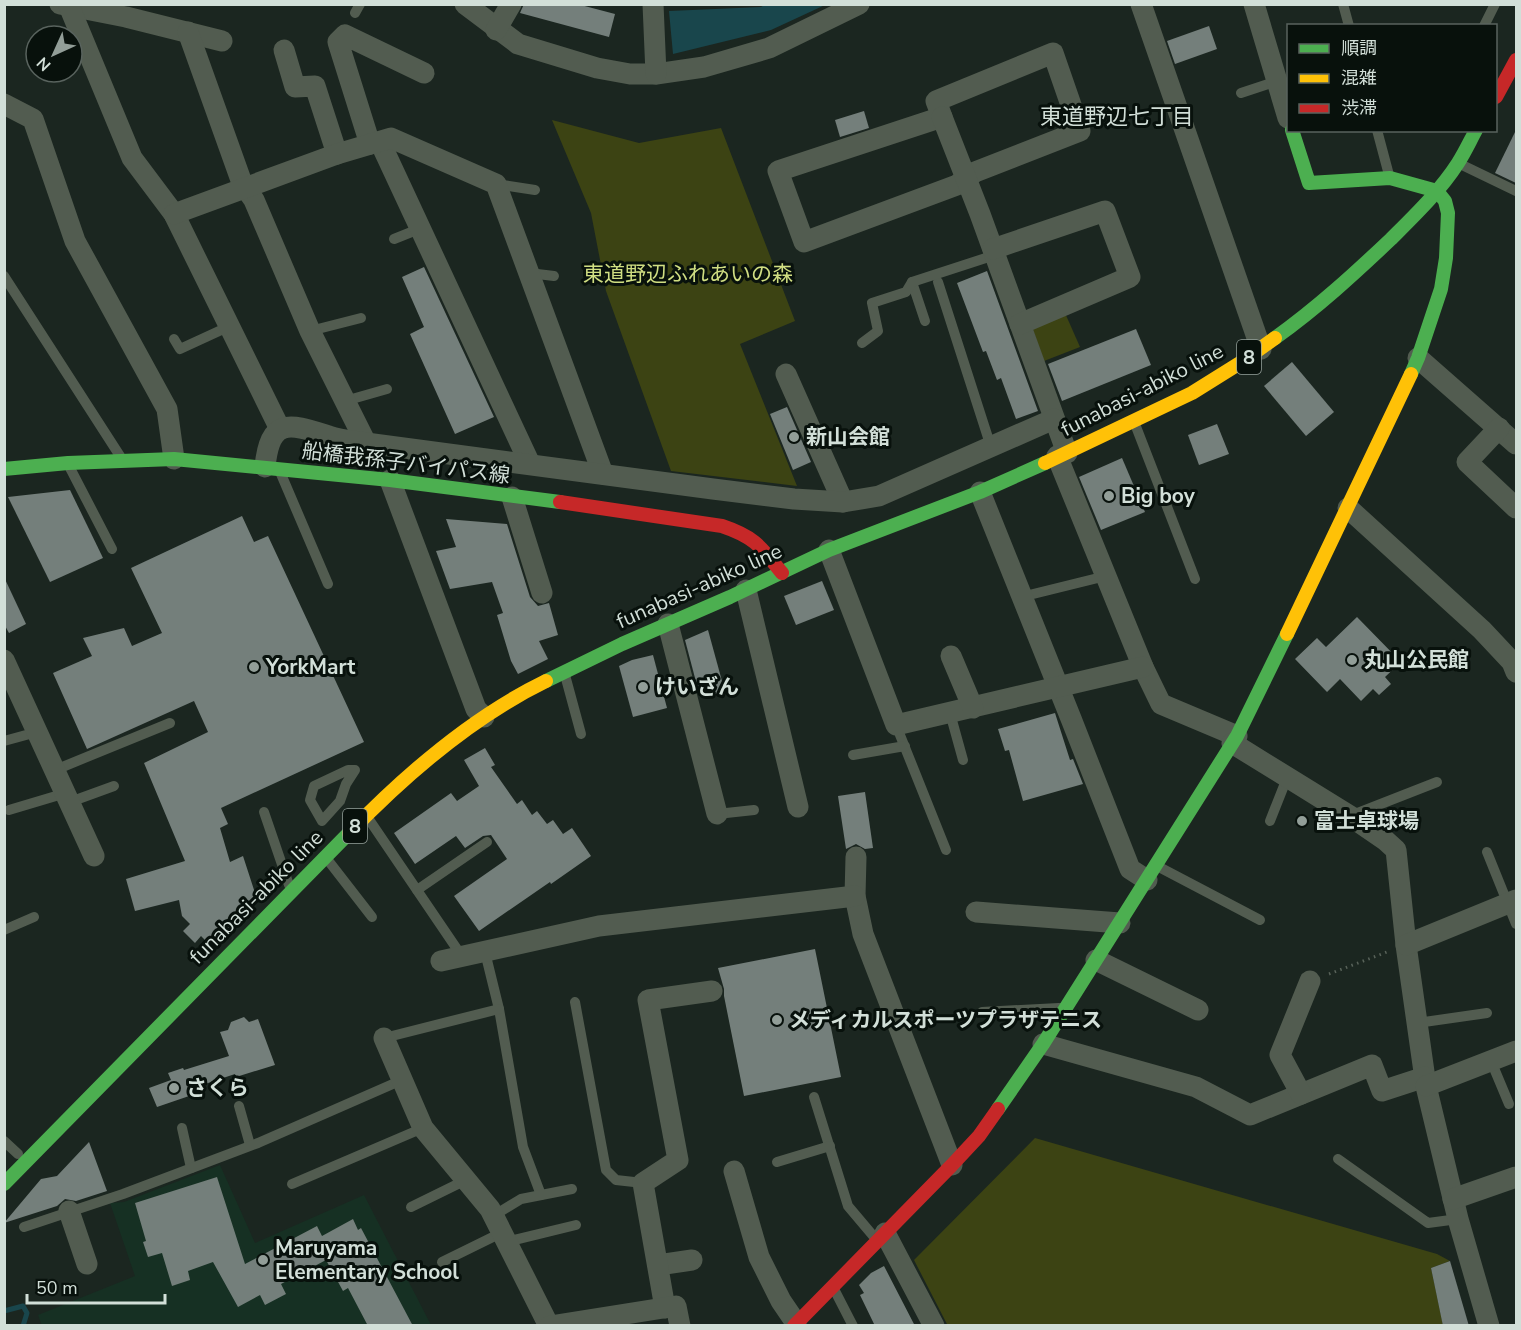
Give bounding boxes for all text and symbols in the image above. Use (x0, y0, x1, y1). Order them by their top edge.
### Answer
north arrow (24, 24, 84, 84)
legend (1287, 24, 1497, 132)
text: 順調 (1341, 36, 1377, 60)
text: N (32, 52, 56, 76)
text: 混雑 (1341, 66, 1377, 90)
text: 渋滞 (1341, 96, 1377, 120)
district label: 東道野辺七丁目 (1040, 102, 1194, 132)
park label: 東道野辺ふれあいの森 (583, 260, 793, 288)
street label: funabasi-abiko line (1056, 337, 1228, 443)
road number: 8 (1237, 340, 1261, 374)
place label: 新山会館 (806, 423, 890, 451)
marker: 新山会館 (787, 430, 801, 444)
street label: 船橋我孫子バイパス線 (300, 436, 512, 490)
place label: Big boy (1121, 482, 1196, 510)
marker: Big boy (1102, 489, 1116, 503)
street label: funabasi-abiko line (612, 537, 786, 635)
place label: 丸山公民館 (1364, 646, 1469, 674)
place label: YorkMart (265, 653, 356, 681)
marker: 丸山公民館 (1345, 653, 1359, 667)
marker: YorkMart (247, 660, 261, 674)
place label: けいざん (655, 673, 739, 701)
marker: けいざん (636, 680, 650, 694)
place label: 富士卓球場 (1314, 807, 1419, 835)
road number: 8 (343, 809, 367, 843)
marker: 富士卓球場 (1295, 814, 1309, 828)
street label: funabasi-abiko line (183, 824, 329, 970)
place label: メディカルスポーツプラザテニス (789, 1006, 1102, 1034)
marker: メディカルスポーツプラザテニス (770, 1013, 784, 1027)
place label: さくら (186, 1074, 249, 1102)
marker: さくら (167, 1081, 181, 1095)
place label: Maruyama Elementary School (275, 1234, 459, 1286)
marker: Maruyama Elementary School (256, 1253, 270, 1267)
scale bar (27, 1267, 165, 1305)
text: 50 m (36, 1276, 78, 1300)

